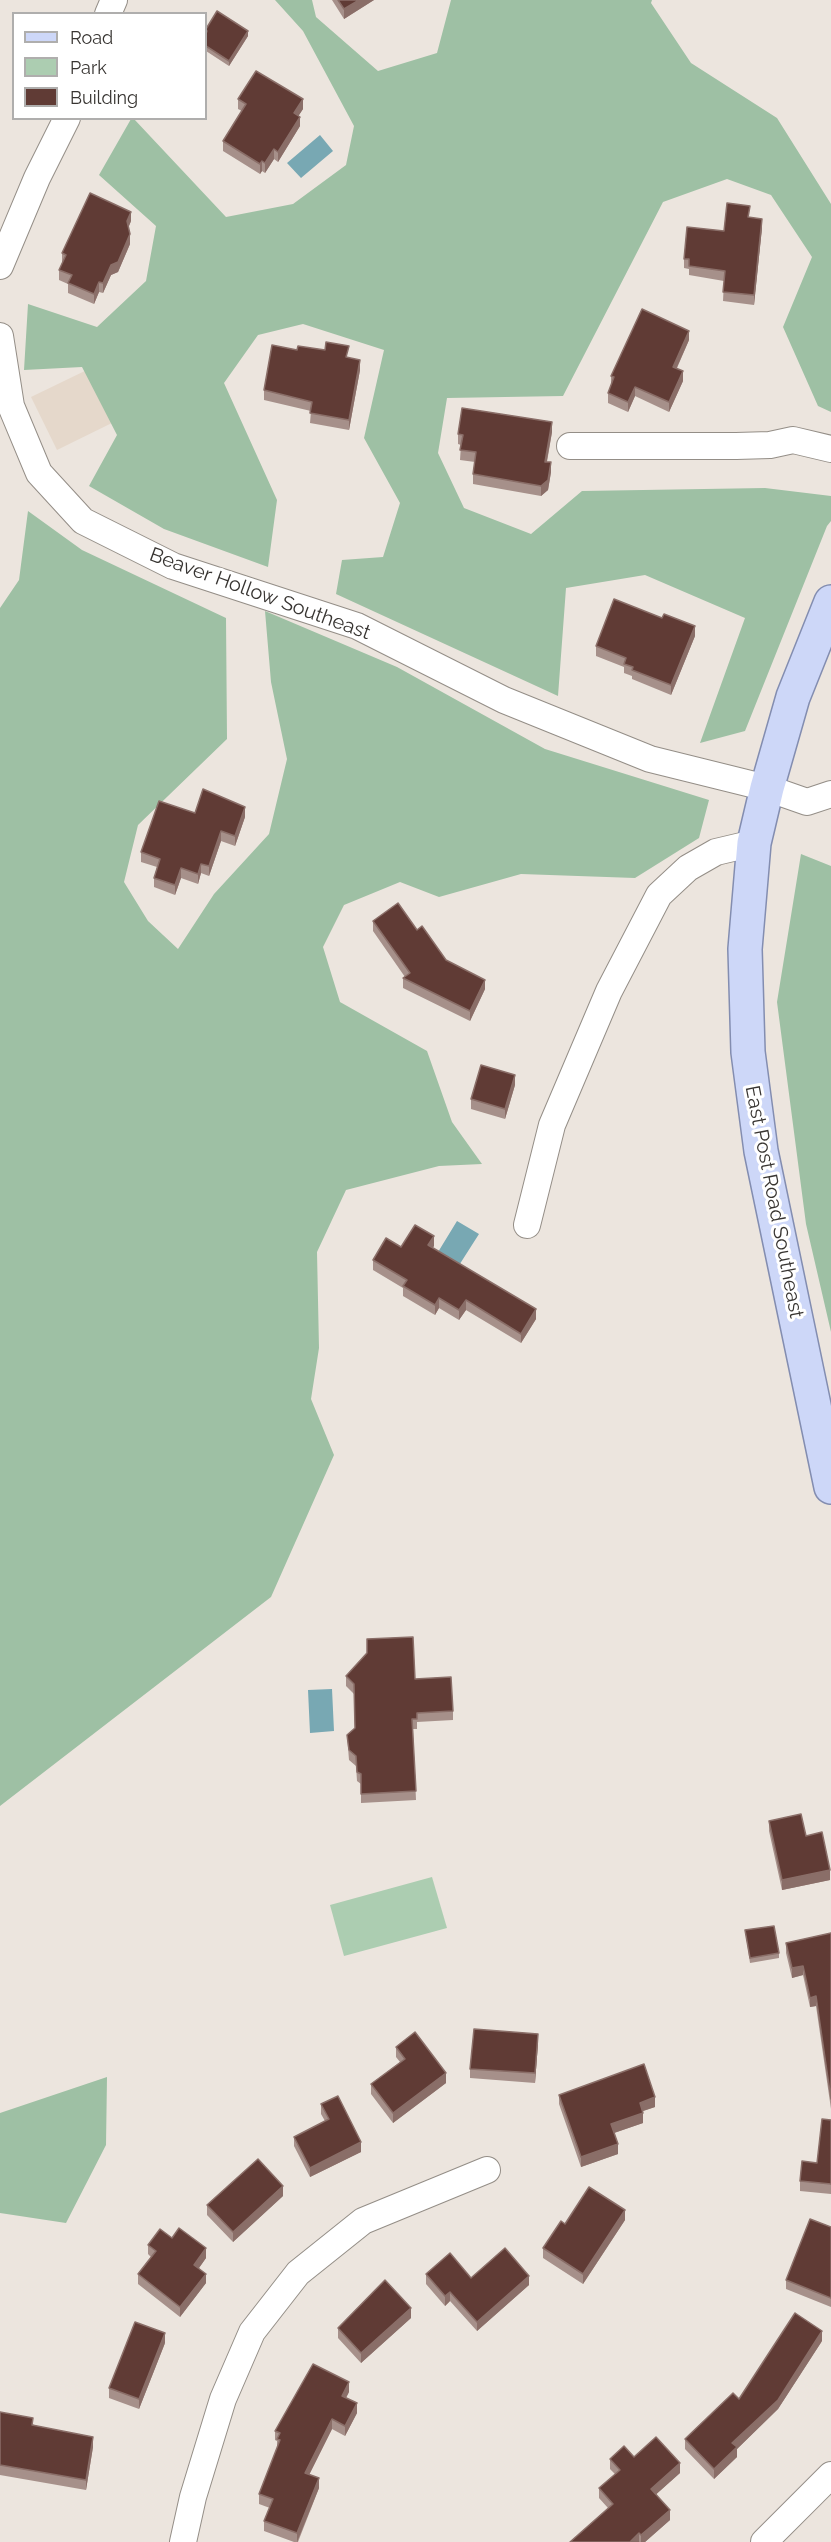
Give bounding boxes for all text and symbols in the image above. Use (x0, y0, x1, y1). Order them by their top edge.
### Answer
legend (12, 12, 207, 120)
text: Road (70, 27, 113, 48)
text: Park (70, 57, 107, 78)
text: Building (70, 87, 138, 108)
street label: Beaver Hollow Southeast (146, 543, 374, 645)
street label: East Post Road Southeast (740, 1084, 808, 1320)

